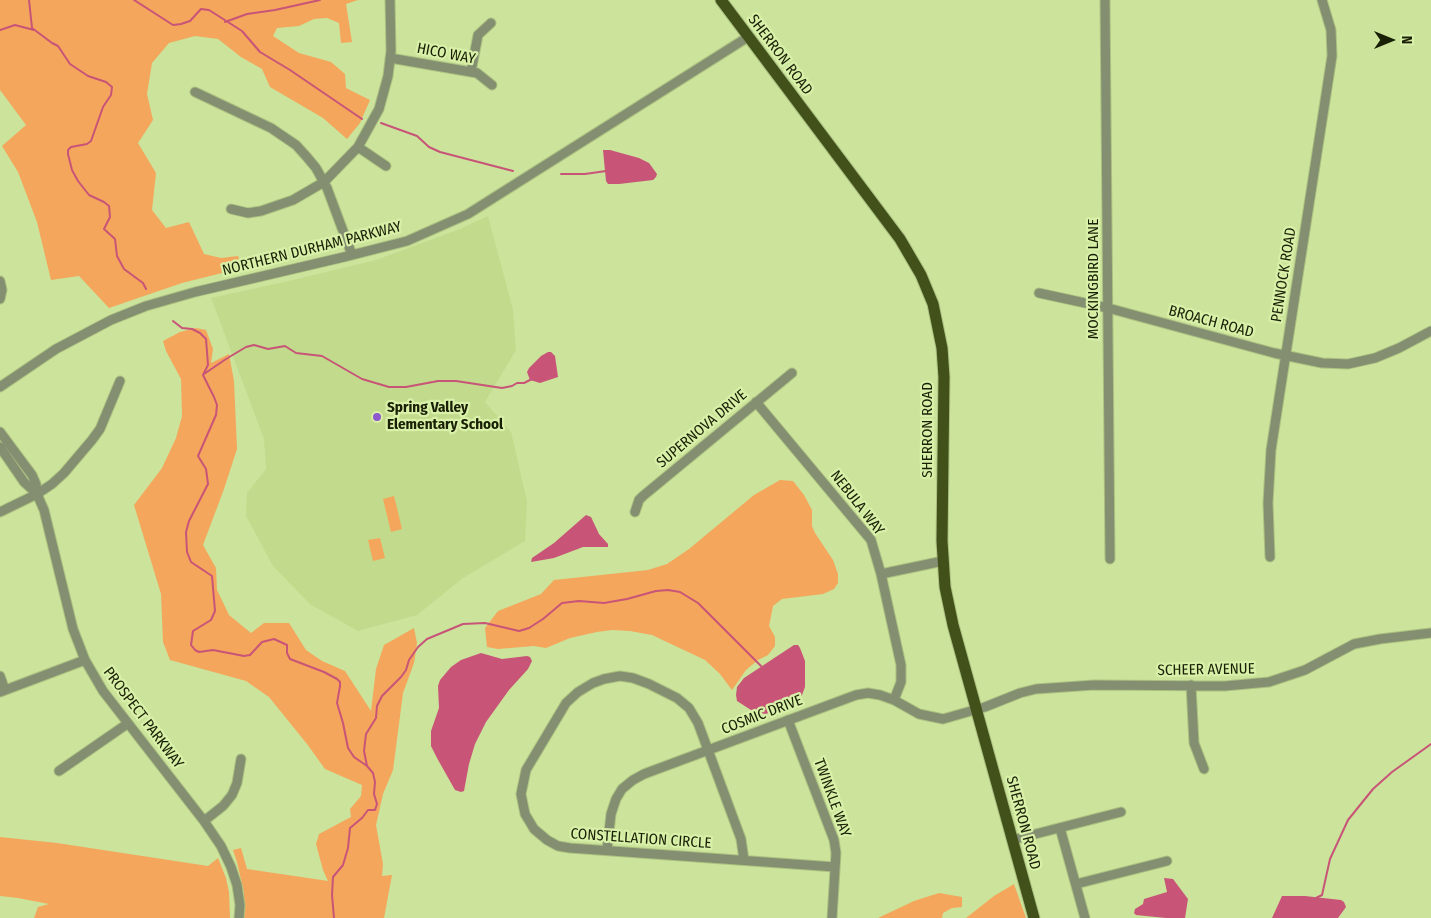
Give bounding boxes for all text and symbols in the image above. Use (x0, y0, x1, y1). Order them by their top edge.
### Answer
street label: SHERRON ROAD (744, 11, 816, 99)
north arrow (1366, 15, 1416, 65)
text: N (1398, 36, 1415, 44)
street label: HICO WAY (415, 40, 477, 68)
street label: NORTHERN DURHAM PARKWAY (221, 218, 403, 280)
street label: MOCKINGBIRD LANE (1085, 219, 1103, 339)
street label: PENNOCK ROAD (1268, 226, 1300, 324)
street label: BROACH ROAD (1166, 302, 1256, 342)
street label: SHERRON ROAD (919, 382, 937, 478)
street label: SUPERNOVA DRIVE (653, 386, 751, 472)
place label: Spring Valley Elementary School (387, 399, 503, 434)
marker: Spring Valley Elementary School (371, 411, 383, 423)
street label: NEBULA WAY (826, 467, 888, 539)
street label: SCHEER AVENUE (1157, 660, 1255, 680)
street label: PROSPECT PARKWAY (99, 664, 187, 772)
street label: COSMIC DRIVE (719, 691, 805, 739)
street label: TWINKLE WAY (809, 756, 855, 840)
street label: SHERRON ROAD (1002, 774, 1044, 872)
street label: CONSTELLATION CIRCLE (570, 825, 712, 853)

